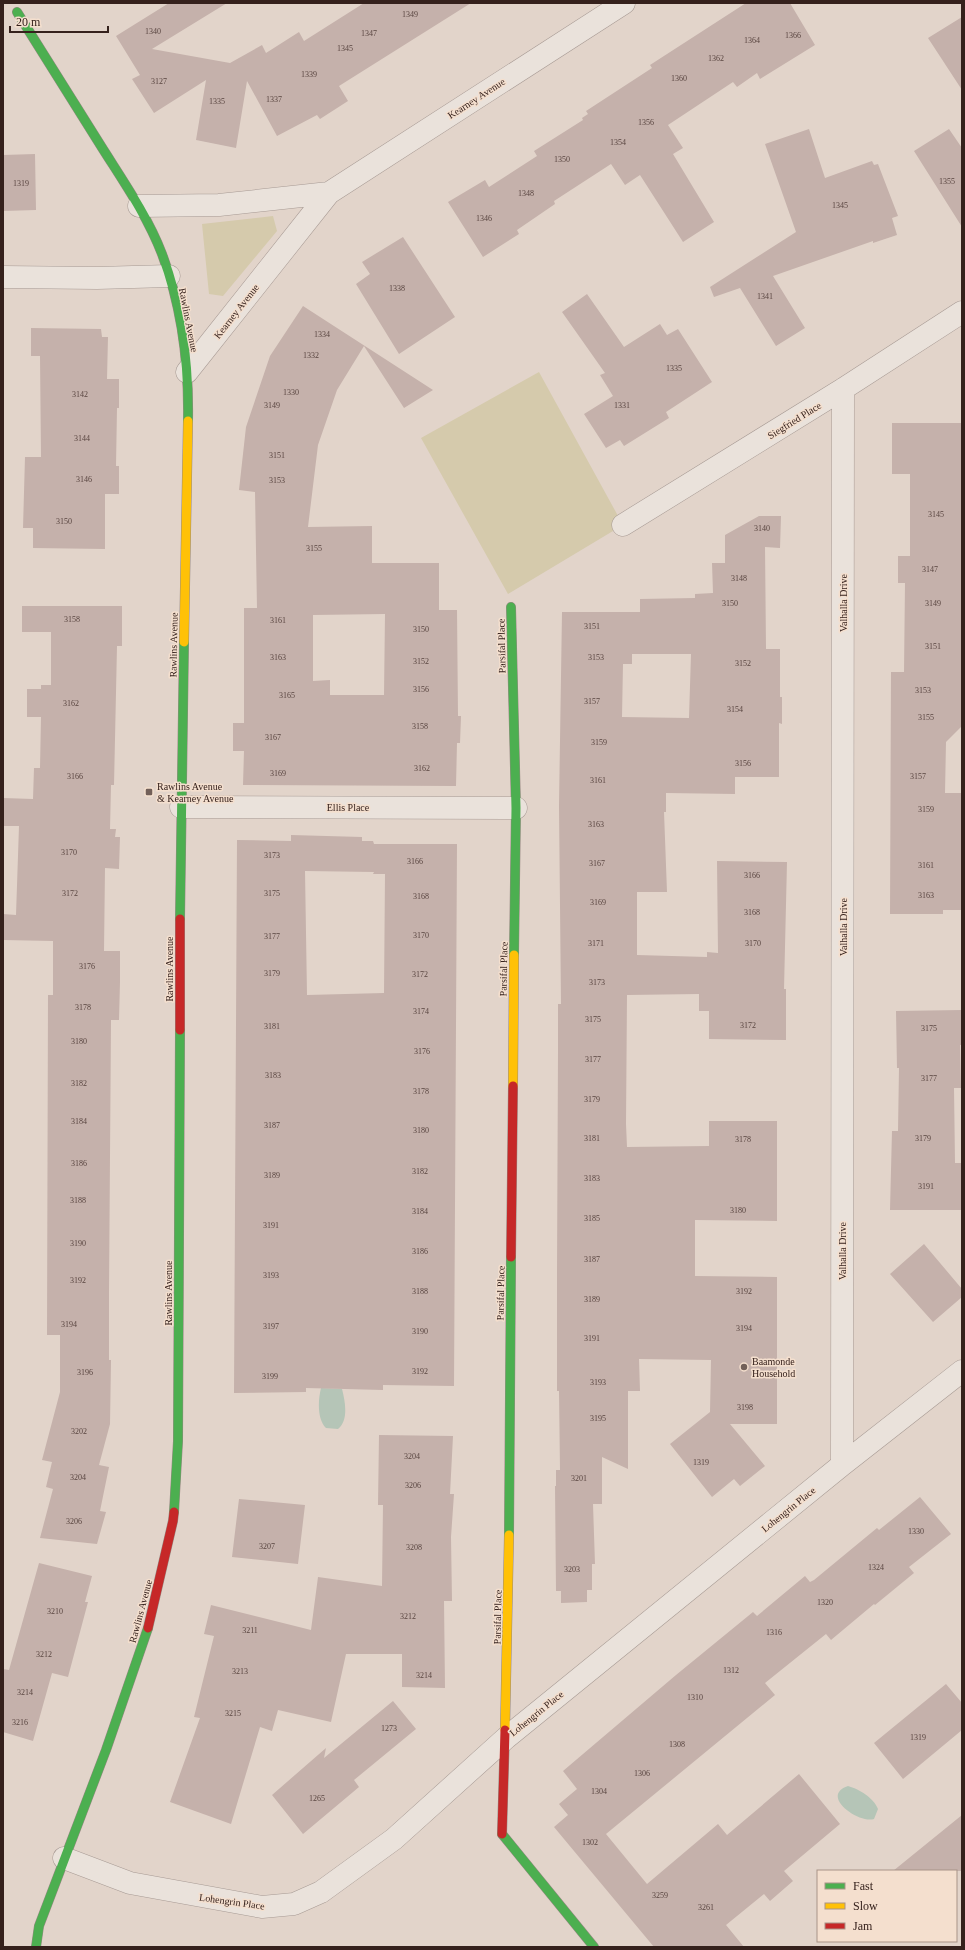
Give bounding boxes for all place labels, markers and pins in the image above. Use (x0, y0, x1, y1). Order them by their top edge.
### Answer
place label: Rawlins Avenue & Kearney Avenue (157, 781, 234, 804)
marker: Rawlins Avenue & Kearney Avenue (144, 787, 154, 797)
place label: Baamonde Household (752, 1356, 795, 1379)
marker: Baamonde Household (739, 1362, 749, 1372)

